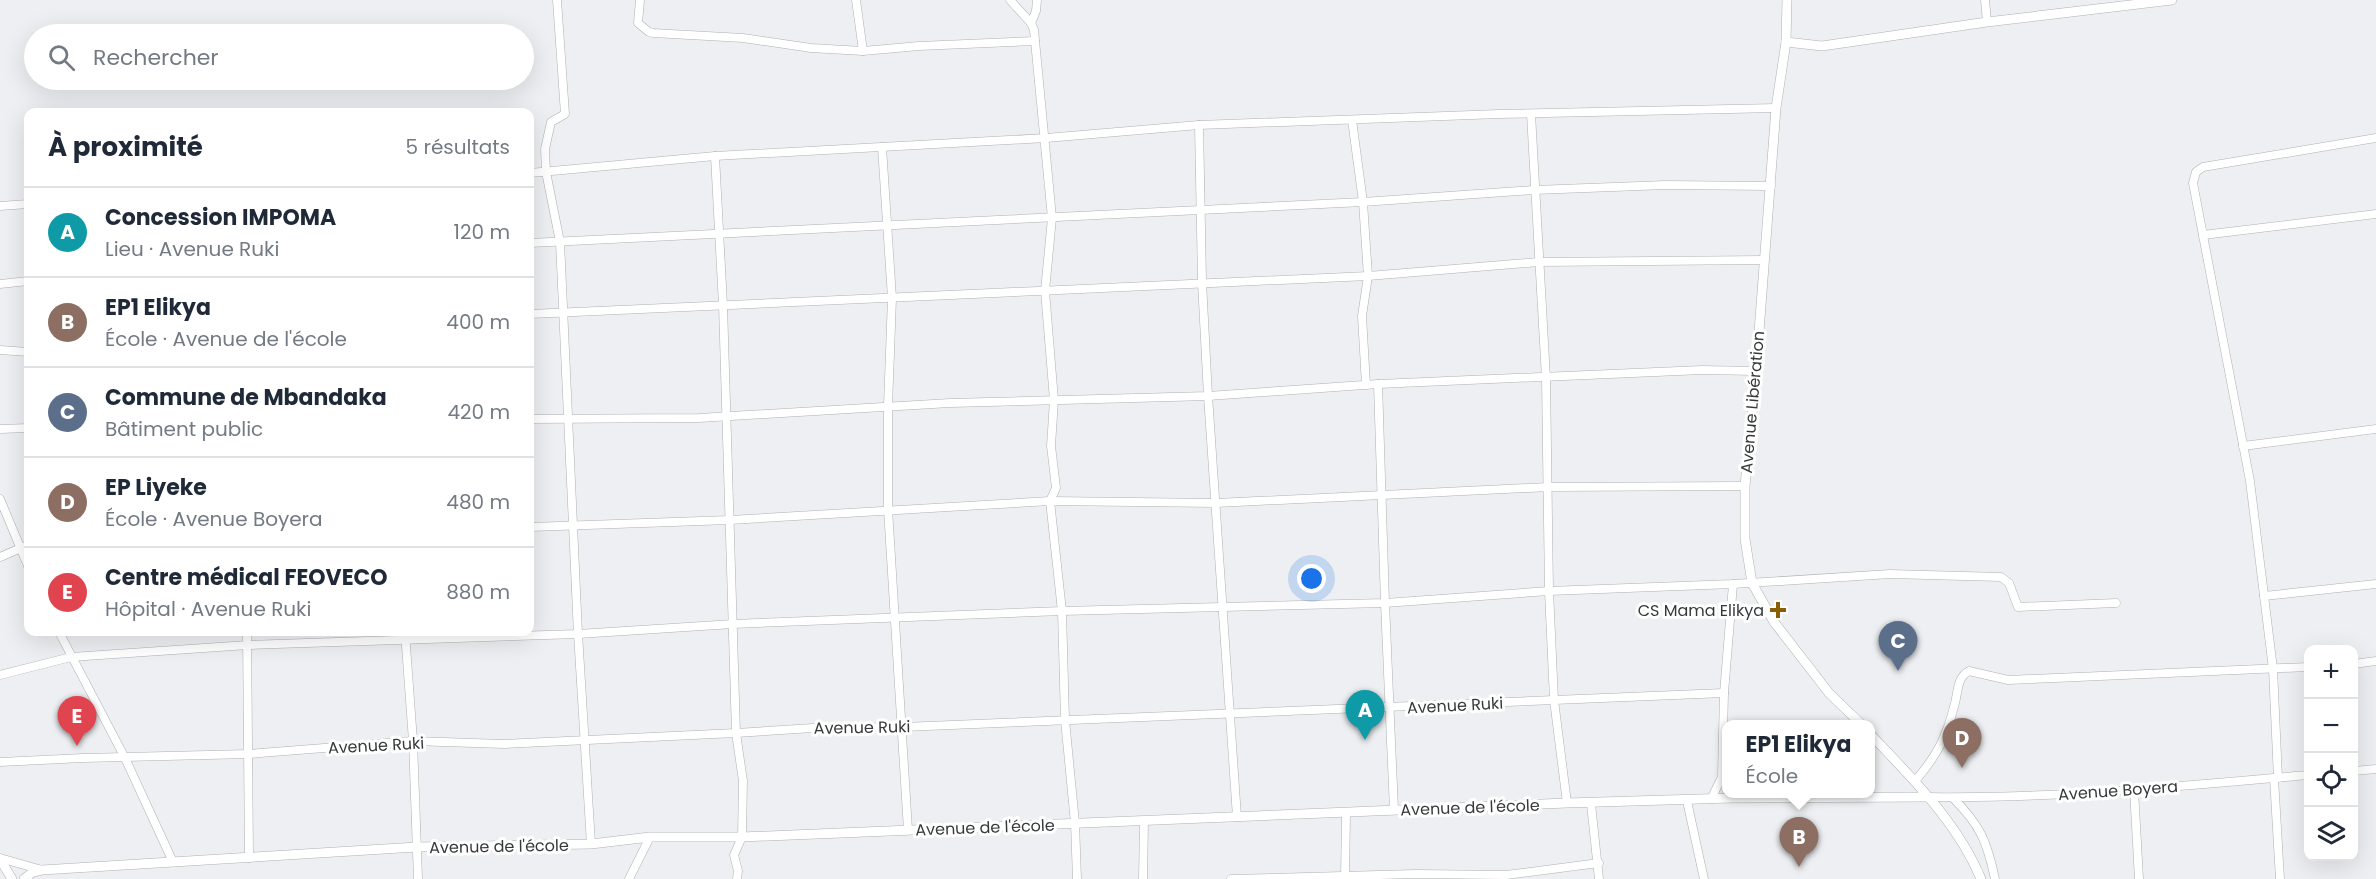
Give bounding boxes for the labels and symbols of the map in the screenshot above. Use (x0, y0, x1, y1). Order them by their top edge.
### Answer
street label: Avenue Libération (1735, 330, 1770, 474)
your location (1297, 564, 1326, 593)
place label: CS Mama Elikya (1638, 599, 1764, 622)
marker: CS Mama Elikya (1769, 601, 1787, 619)
pin: C (1878, 622, 1918, 671)
pin: A (1346, 690, 1384, 740)
street label: Avenue Ruki (1406, 691, 1504, 720)
pin: E (58, 696, 97, 746)
street label: Avenue Ruki (814, 715, 910, 740)
pin: D (1942, 718, 1982, 768)
street label: Avenue Ruki (327, 731, 425, 760)
street label: Avenue Boyera (2057, 775, 2179, 806)
street label: Avenue de l'école (1400, 794, 1540, 821)
street label: Avenue de l'école (915, 814, 1055, 841)
pin: B (1780, 818, 1818, 867)
street label: Avenue de l'école (429, 834, 569, 859)

